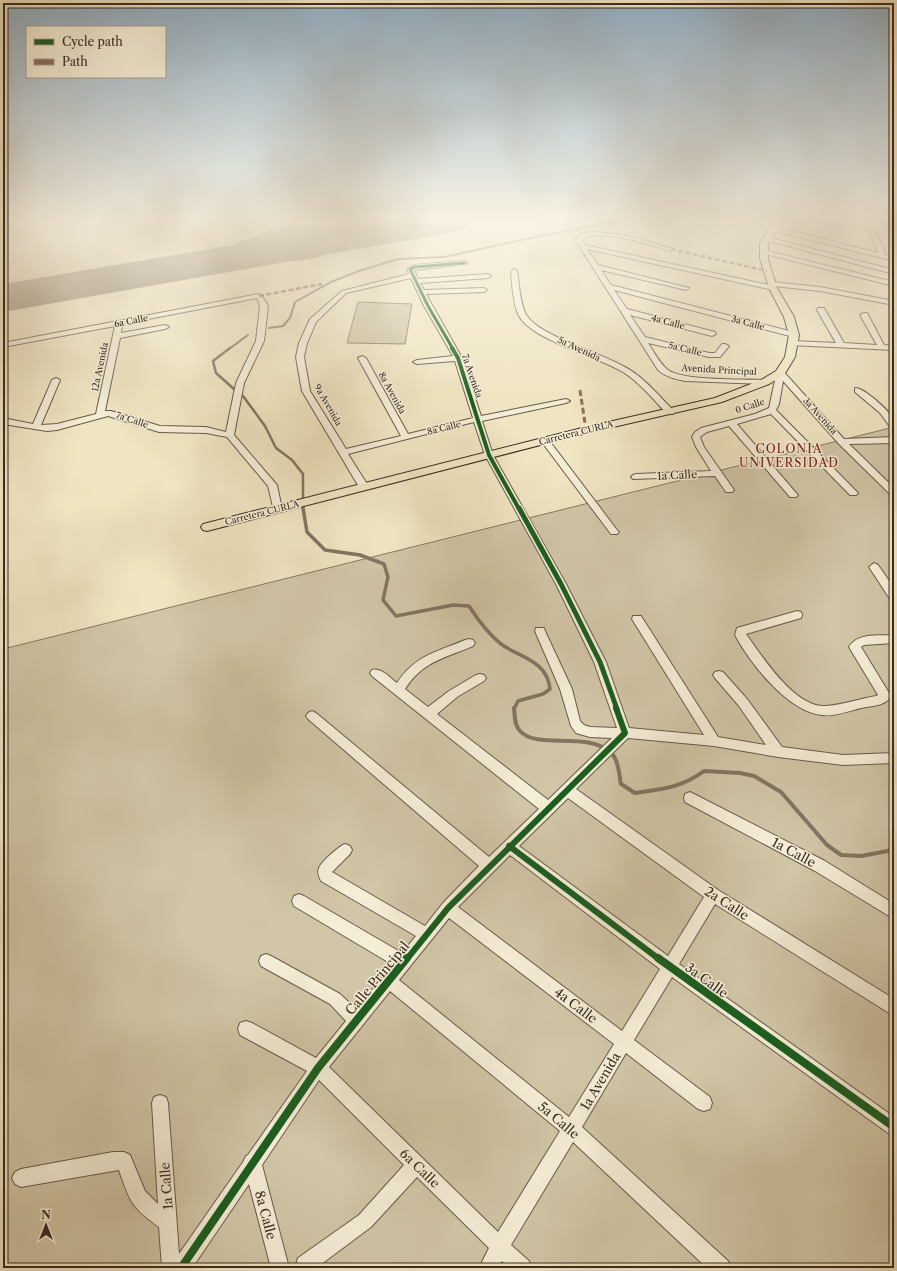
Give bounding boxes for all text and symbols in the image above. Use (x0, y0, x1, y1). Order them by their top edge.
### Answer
legend (26, 26, 166, 78)
text: Cycle path (62, 34, 123, 49)
text: Path (62, 54, 88, 69)
street label: 6a Calle (113, 312, 149, 329)
street label: 4a Calle (650, 312, 686, 331)
street label: 3a Calle (730, 313, 766, 332)
street label: 5a Avenida (556, 334, 603, 363)
street label: 5a Calle (667, 339, 703, 358)
street label: 12a Avenida (89, 341, 110, 393)
street label: 7a Avenida (460, 353, 485, 399)
street label: Avenida Principal (680, 362, 757, 377)
street label: 8a Avenida (376, 370, 409, 416)
street label: 9a Avenida (312, 382, 345, 428)
street label: 3a Avenida (801, 395, 840, 437)
street label: 0 Calle (734, 396, 766, 415)
street label: 7a Calle (115, 409, 150, 430)
street label: 8a Calle (426, 418, 462, 437)
street label: Carretera CURLA (538, 418, 615, 447)
district label: COLONIA UNIVERSIDAD (739, 441, 839, 470)
street label: 1a Calle (657, 467, 697, 483)
street label: Carretera CURLA (224, 498, 301, 527)
street label: 1a Calle (769, 834, 819, 870)
street label: 2a Calle (702, 883, 752, 923)
street label: Calle Principal (342, 938, 412, 1018)
street label: 3a Calle (682, 959, 732, 1001)
street label: 4a Calle (551, 984, 601, 1026)
street label: 1a Avenida (576, 1049, 624, 1113)
street label: 5a Calle (535, 1098, 583, 1142)
street label: 6a Calle (397, 1145, 443, 1191)
street label: 1a Calle (156, 1162, 176, 1210)
street label: 8a Calle (252, 1189, 280, 1241)
north arrow (26, 1205, 66, 1245)
text: N (41, 1208, 51, 1222)

